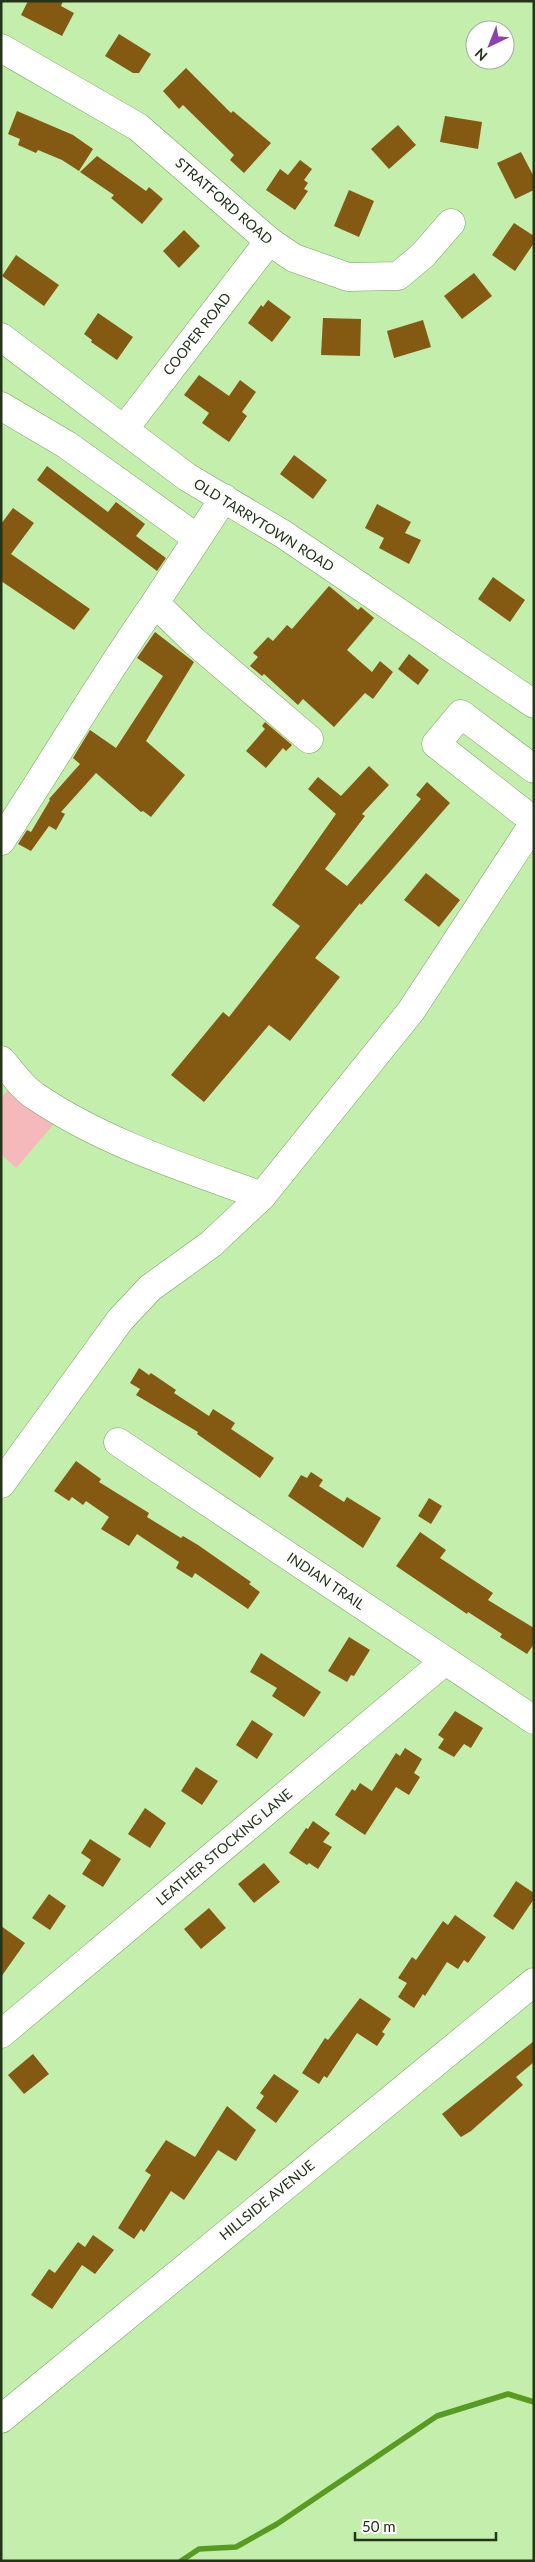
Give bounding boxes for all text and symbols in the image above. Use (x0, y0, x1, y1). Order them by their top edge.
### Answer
north arrow (465, 20, 515, 70)
text: N (471, 45, 491, 65)
street label: STRATFORD ROAD (172, 154, 276, 247)
street label: COOPER ROAD (159, 289, 234, 378)
street label: OLD TARRYTOWN ROAD (191, 474, 338, 575)
street label: INDIAN TRAIL (284, 1548, 368, 1613)
street label: LEATHER STOCKING LANE (152, 1785, 295, 1908)
street label: HILLSIDE AVENUE (216, 2156, 318, 2243)
scale bar (355, 2510, 496, 2542)
text: 50 m (362, 2517, 396, 2535)

